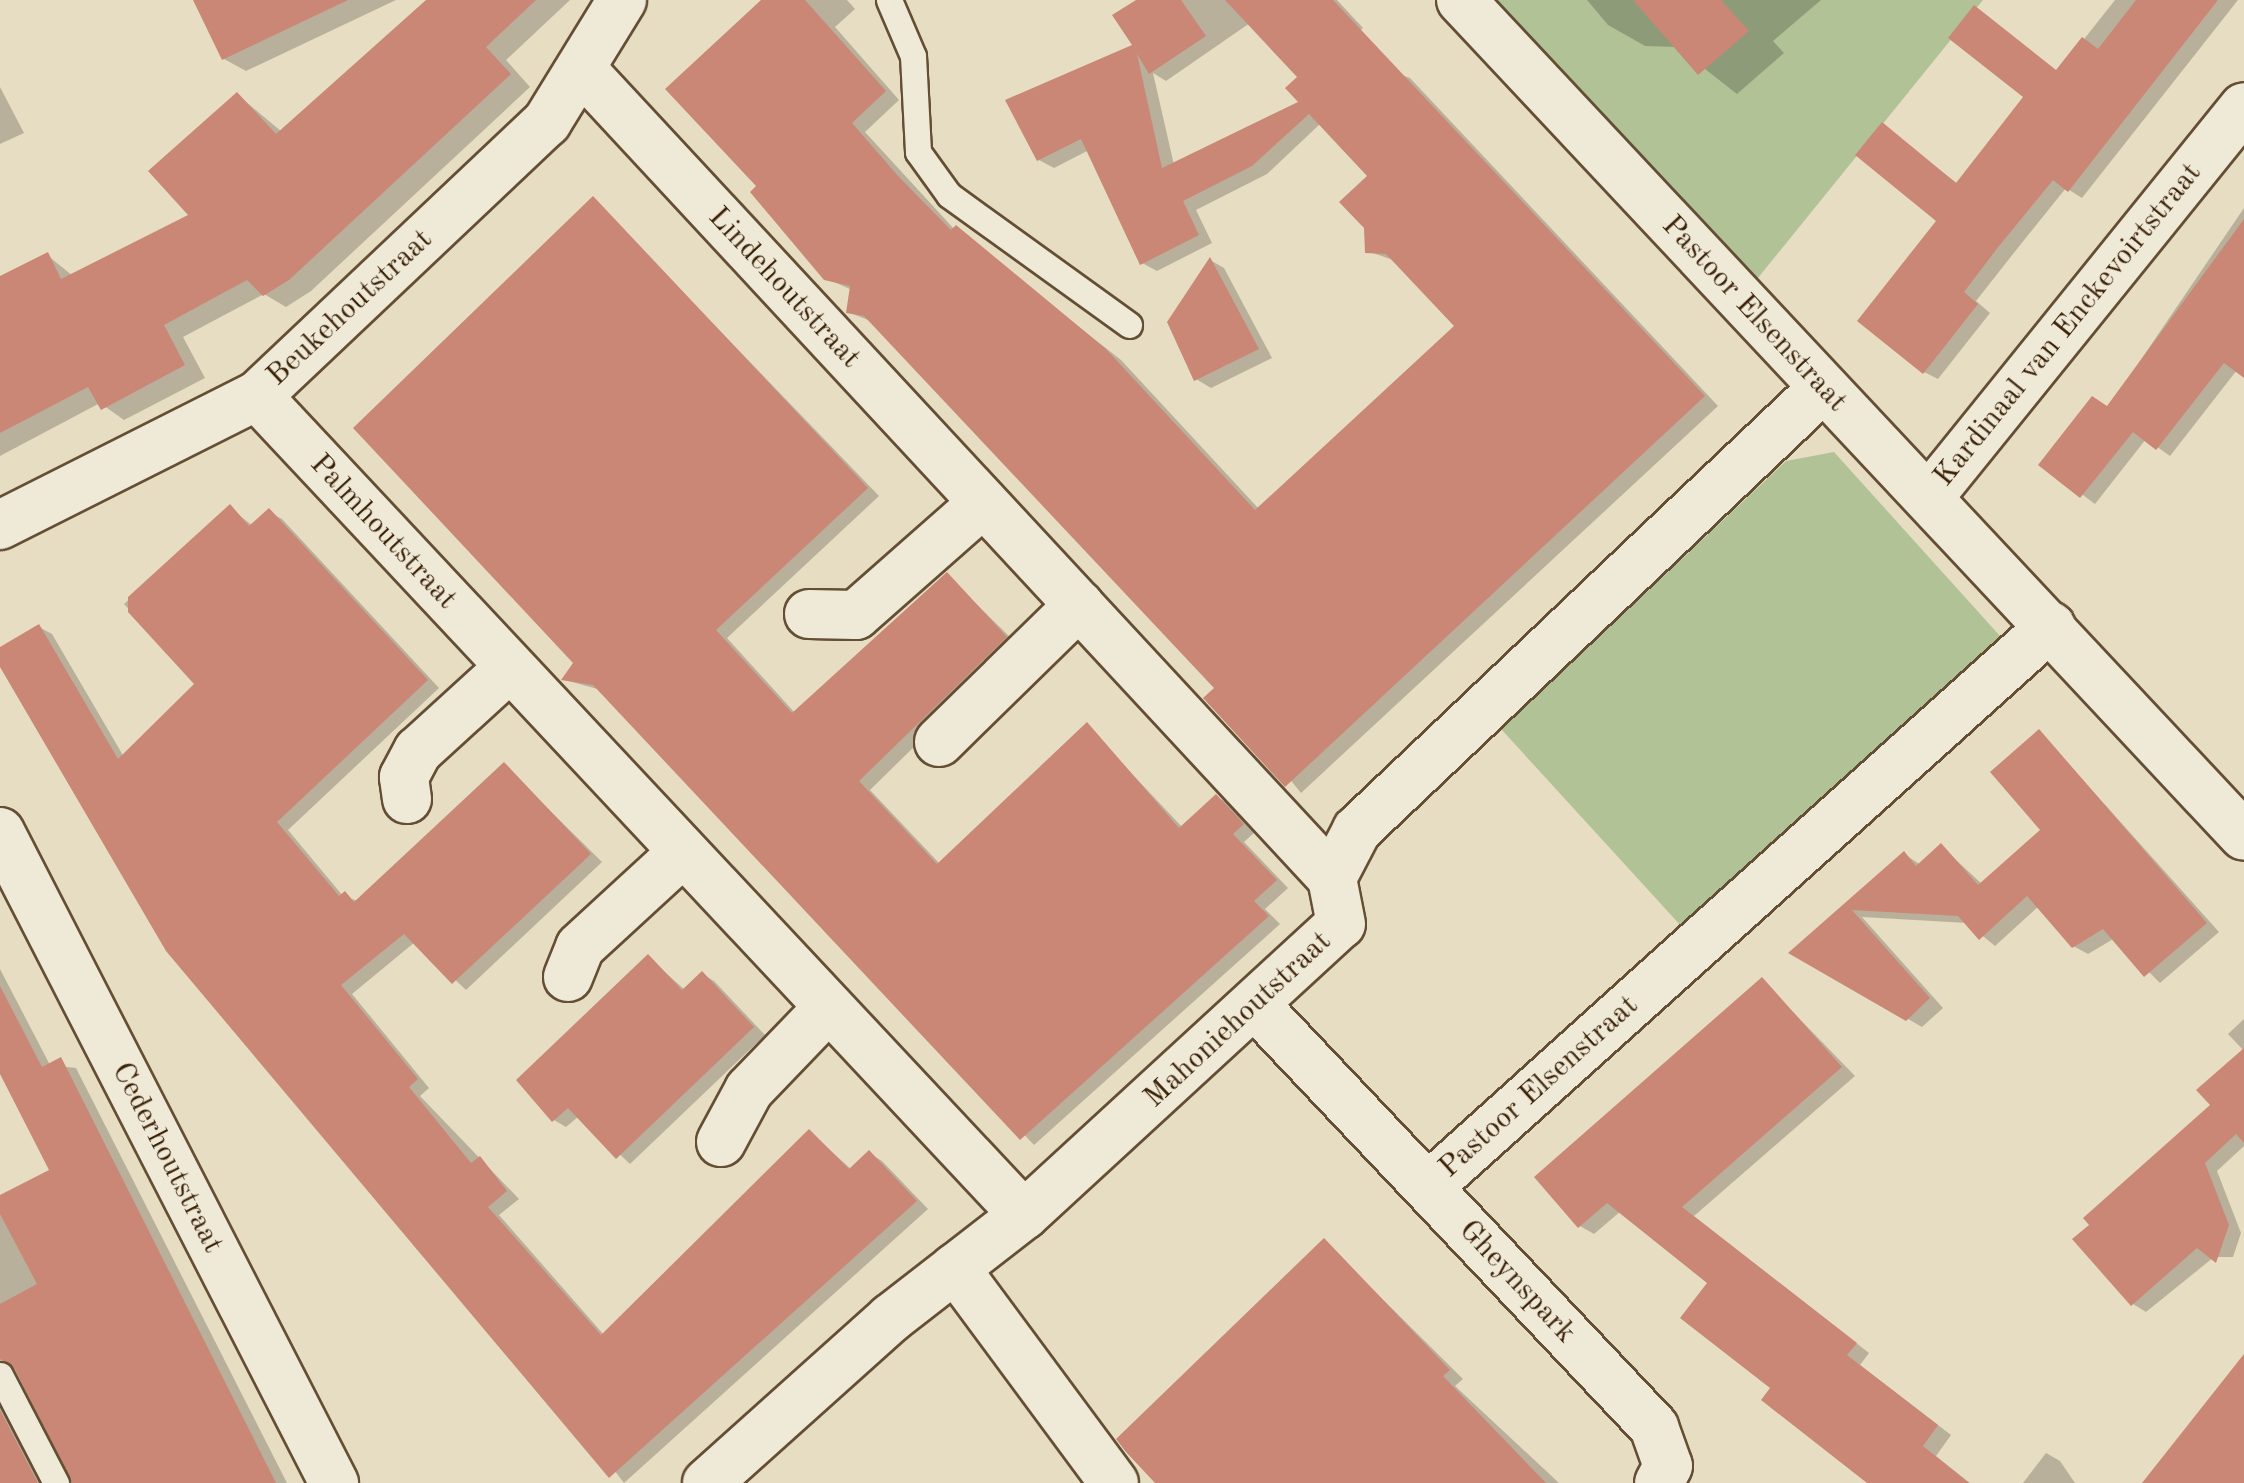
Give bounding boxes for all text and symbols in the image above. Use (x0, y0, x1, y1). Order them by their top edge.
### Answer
street label: Kardinaal van Enckevoirtstraat (1926, 156, 2210, 494)
street label: Lindehoutstraat (700, 200, 868, 376)
street label: Pastoor Elsenstraat (1654, 208, 1854, 420)
street label: Beukehoutstraat (260, 222, 440, 394)
street label: Palmhoutstraat (302, 447, 464, 617)
street label: Mahoniehoutstraat (1137, 924, 1339, 1116)
street label: Pastoor Elsenstraat (1432, 988, 1646, 1186)
street label: Cederhoutstraat (103, 1057, 231, 1259)
street label: Gheynspark (1451, 1213, 1583, 1351)

